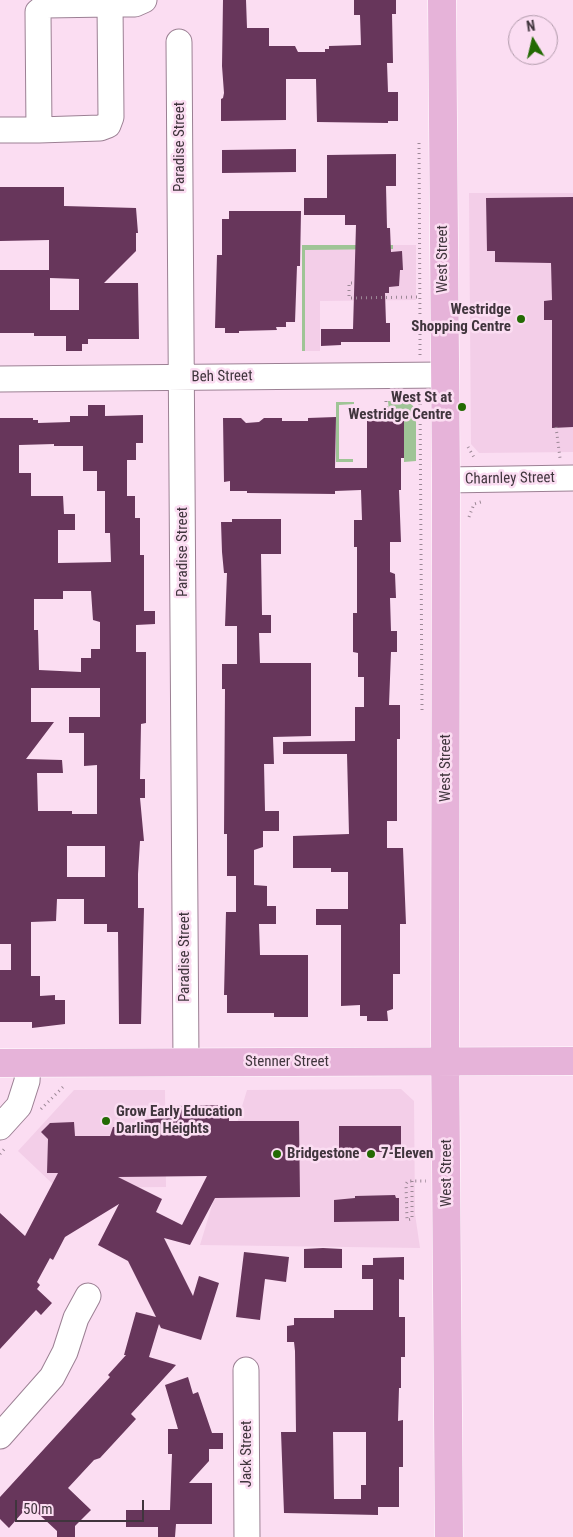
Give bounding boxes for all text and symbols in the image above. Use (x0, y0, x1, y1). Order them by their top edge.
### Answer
north arrow (508, 15, 558, 65)
text: N (525, 18, 536, 35)
street label: Paradise Street (171, 102, 189, 192)
street label: West Street (434, 225, 452, 293)
place label: Westridge Shopping Centre (411, 301, 511, 336)
marker: Westridge Shopping Centre (515, 313, 527, 325)
street label: Beh Street (191, 367, 253, 387)
place label: West St at Westridge Centre (348, 389, 452, 424)
marker: West St at Westridge Centre (456, 401, 468, 413)
street label: Charnley Street (465, 469, 555, 489)
street label: Paradise Street (174, 507, 192, 597)
street label: West Street (437, 734, 455, 802)
street label: Paradise Street (176, 912, 194, 1002)
street label: Stenner Street (245, 1053, 329, 1071)
place label: Grow Early Education Darling Heights (116, 1103, 242, 1138)
marker: Grow Early Education Darling Heights (100, 1115, 112, 1127)
street label: West Street (438, 1139, 456, 1207)
place label: Bridgestone (287, 1145, 360, 1163)
place label: 7-Eleven (381, 1145, 433, 1163)
marker: Bridgestone (271, 1148, 283, 1160)
marker: 7-Eleven (365, 1148, 377, 1160)
street label: Jack Street (238, 1421, 256, 1487)
scale bar (18, 1490, 146, 1522)
text: 50 m (23, 1500, 53, 1518)

